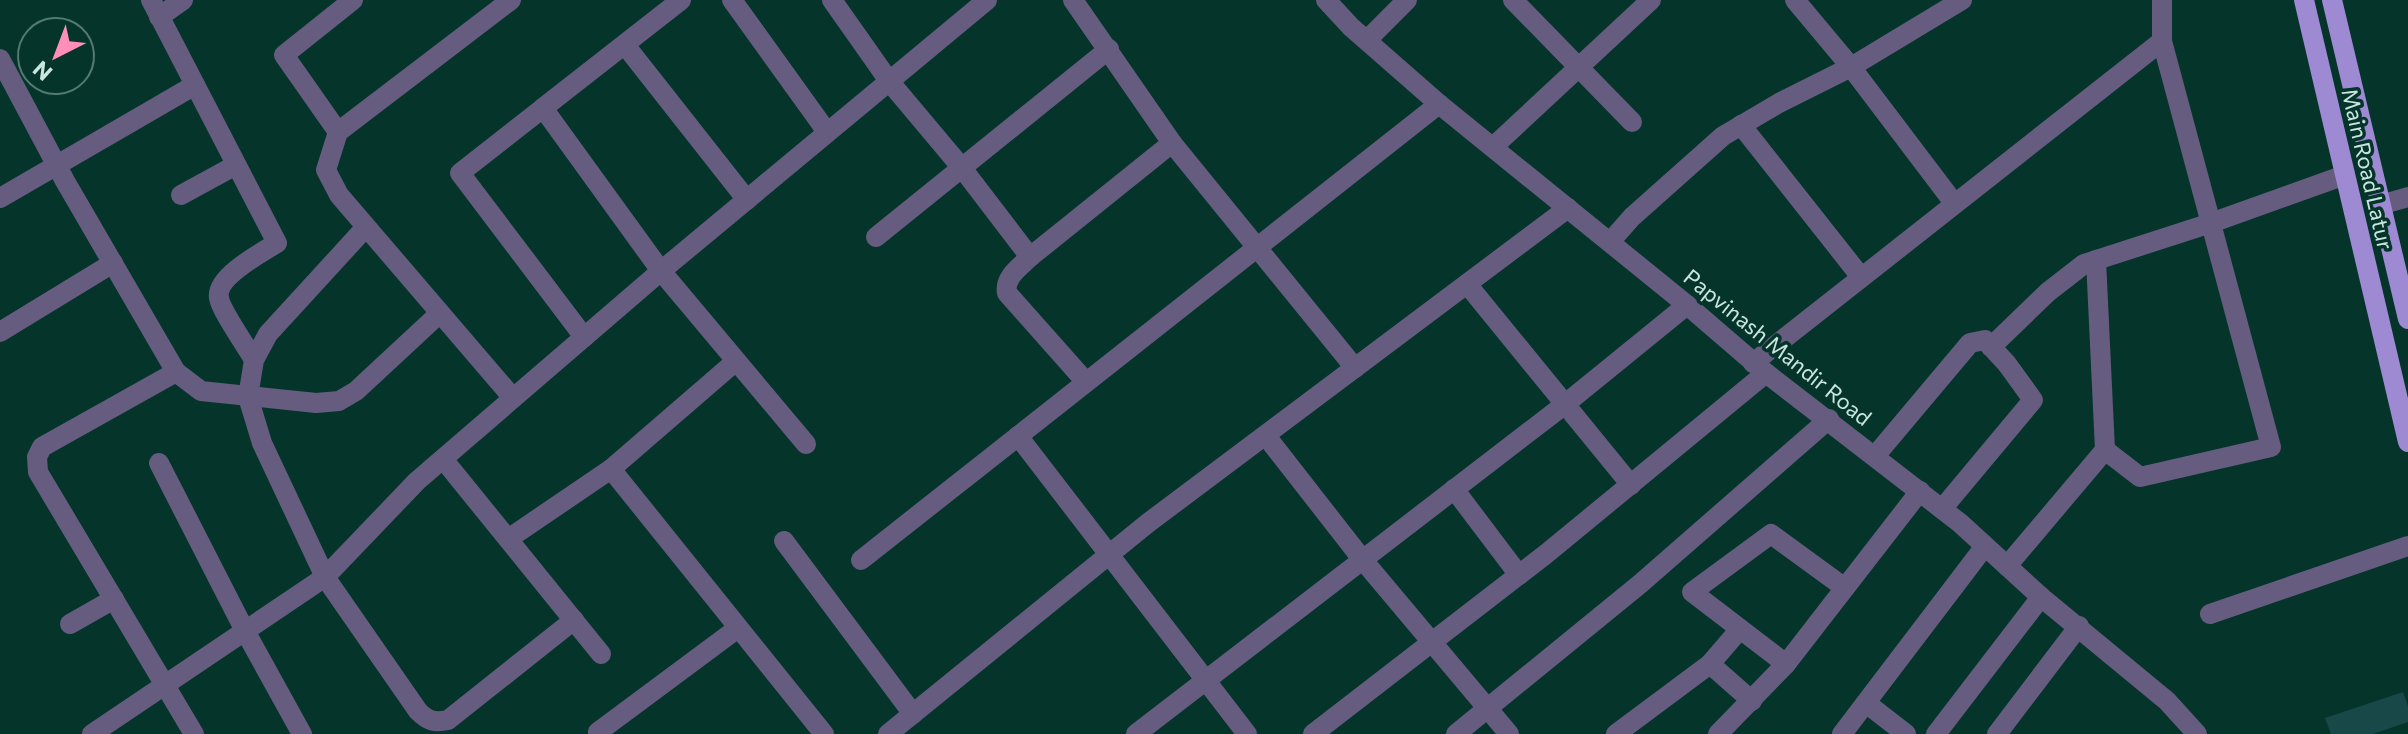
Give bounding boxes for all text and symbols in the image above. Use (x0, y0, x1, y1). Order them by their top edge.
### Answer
north arrow (16, 16, 96, 96)
text: N (27, 56, 57, 87)
street label: Main Road Latur (2336, 86, 2400, 252)
street label: Papvinash Mandir Road (1679, 263, 1877, 431)

